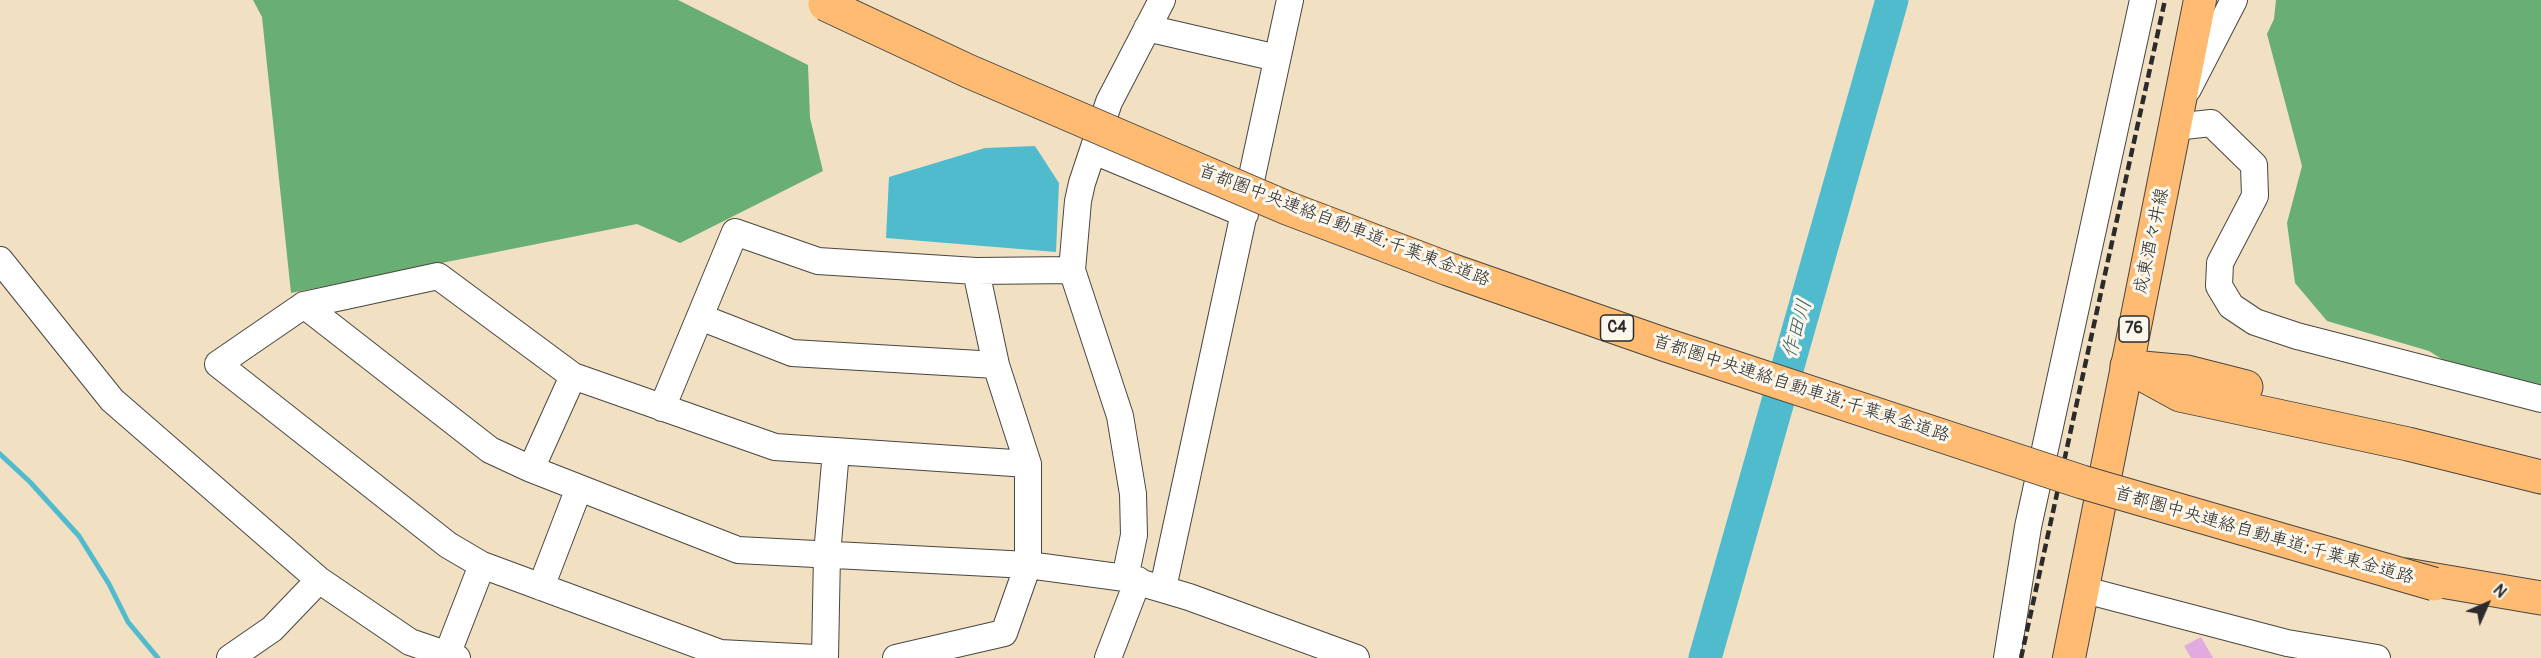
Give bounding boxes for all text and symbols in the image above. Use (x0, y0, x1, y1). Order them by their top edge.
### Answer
street label: 首都圏中央連絡自動車道;千葉東金道路 (1195, 160, 1493, 292)
street label: 成東酒々井線 (2130, 186, 2174, 296)
water label: 作田川 (1778, 297, 1818, 361)
road number: C4 (1600, 315, 1634, 341)
road number: 76 (2119, 316, 2149, 342)
street label: 首都圏中央連絡自動車道;千葉東金道路 (1650, 331, 1952, 447)
street label: 首都圏中央連絡自動車道;千葉東金道路 (2112, 483, 2416, 589)
north arrow (2457, 574, 2517, 634)
text: N (2489, 580, 2511, 602)

